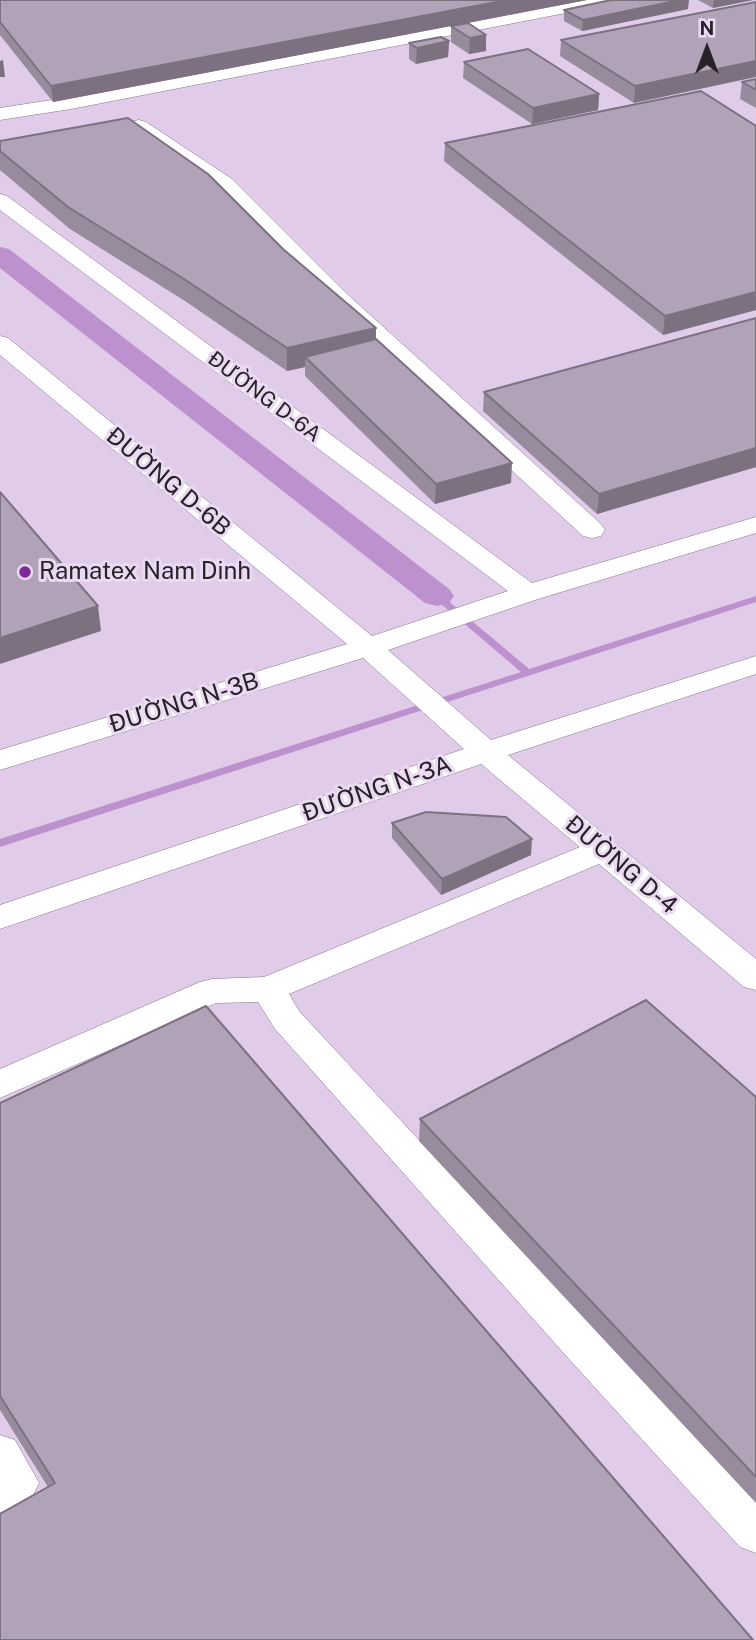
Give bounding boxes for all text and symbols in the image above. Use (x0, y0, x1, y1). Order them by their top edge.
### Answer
north arrow (672, 14, 742, 84)
text: N (700, 17, 714, 39)
street label: ĐƯỜNG D-6A (202, 346, 326, 448)
street label: ĐƯỜNG D-6B (100, 422, 236, 542)
place label: Ramatex Nam Dinh (39, 558, 251, 586)
marker: Ramatex Nam Dinh (17, 564, 33, 580)
street label: ĐƯỜNG N-3B (106, 667, 262, 739)
street label: ĐƯỜNG N-3A (299, 750, 455, 828)
street label: ĐƯỜNG D-4 (559, 810, 683, 920)

